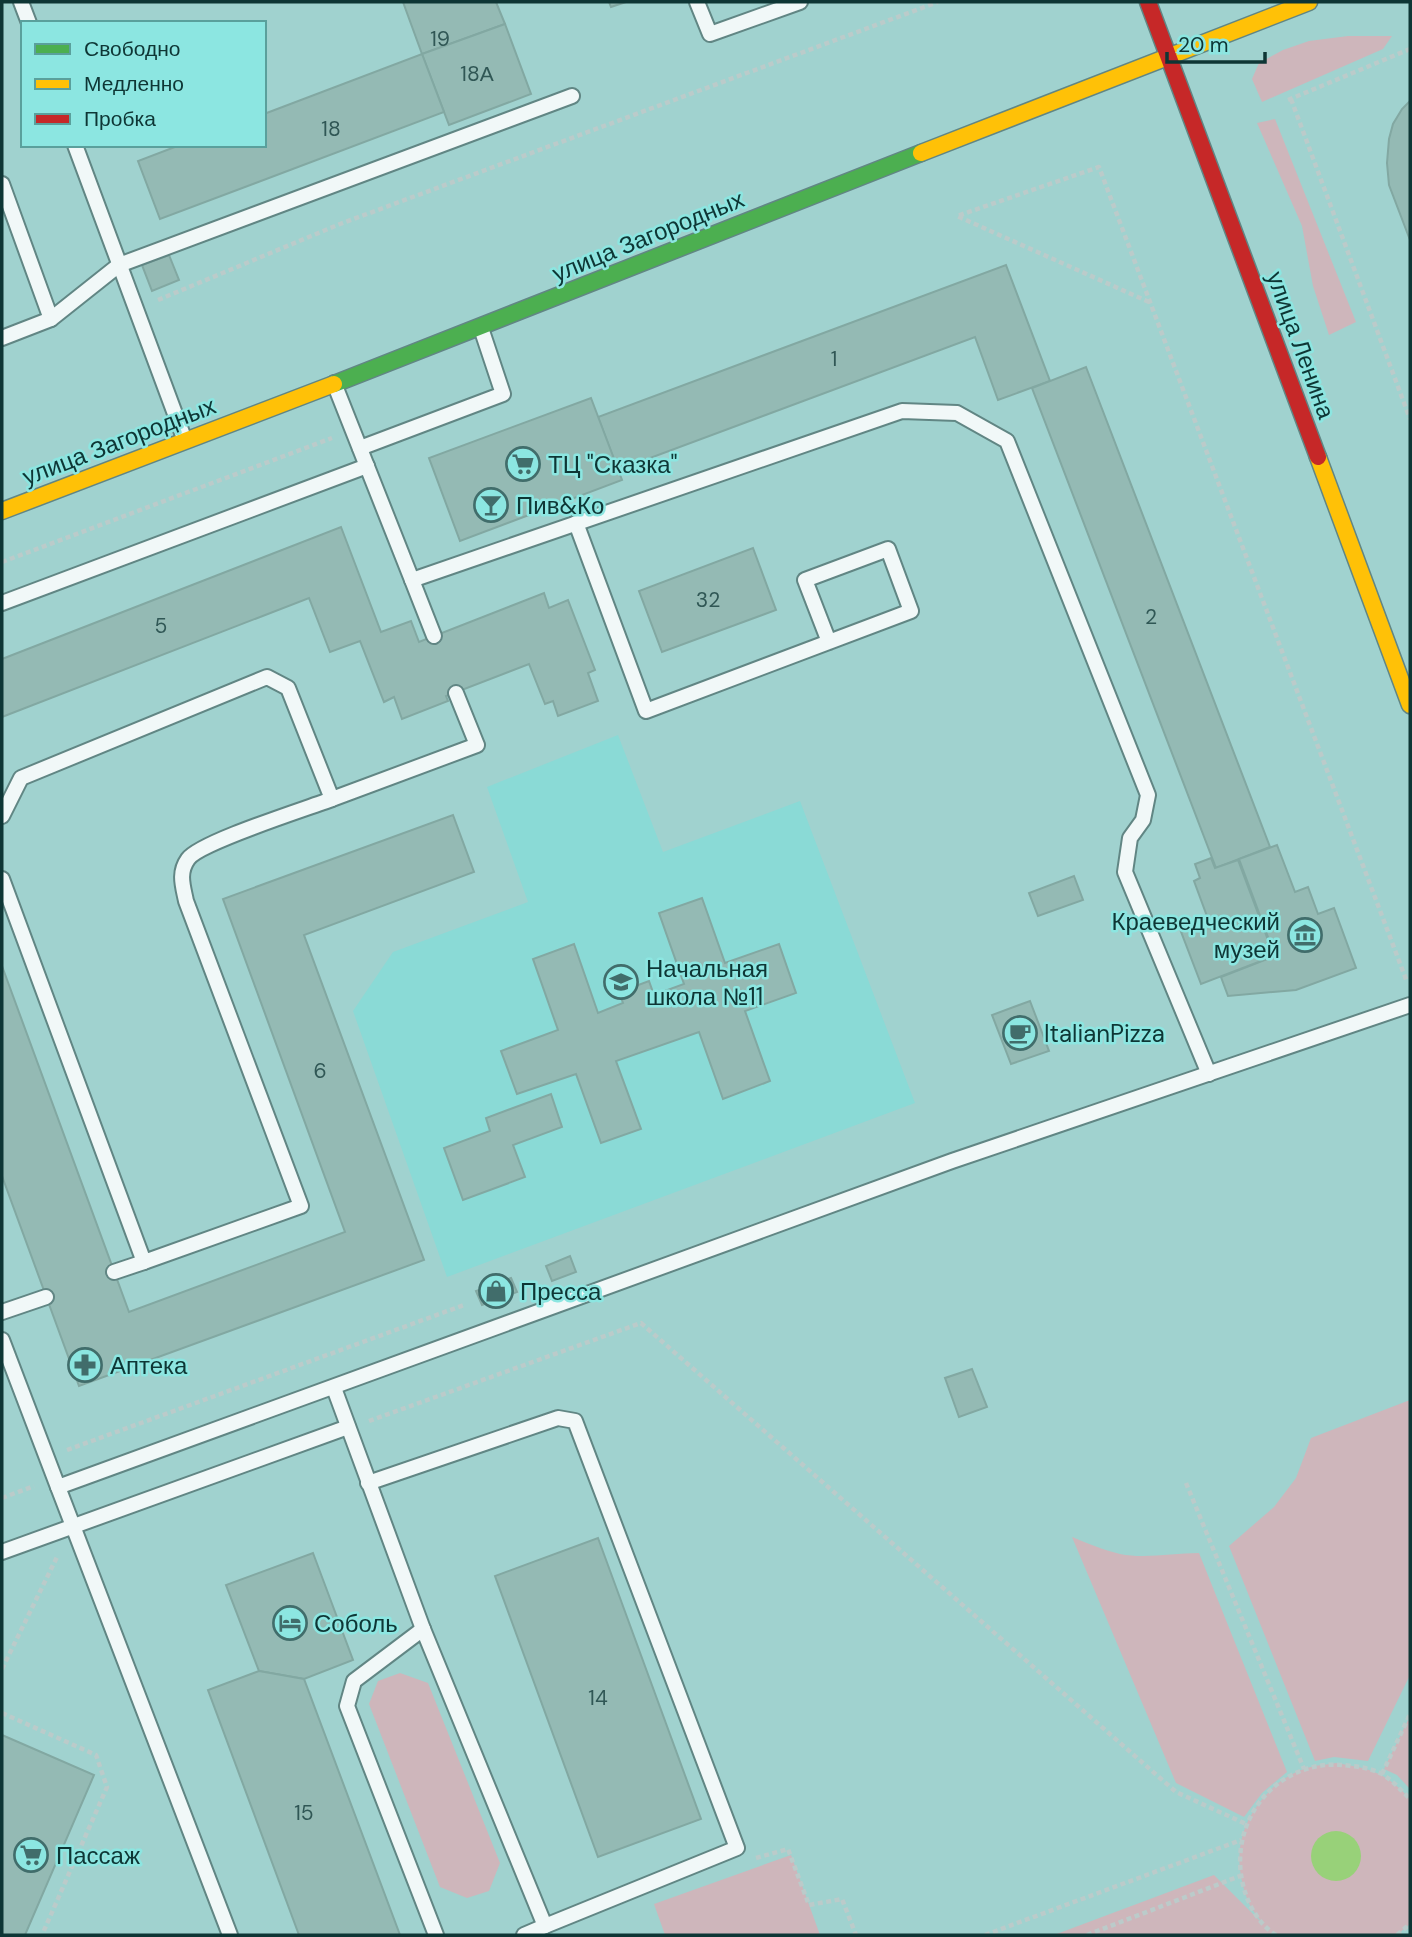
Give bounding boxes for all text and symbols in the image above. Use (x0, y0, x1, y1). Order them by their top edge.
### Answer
legend (21, 21, 266, 147)
scale bar (1167, 21, 1265, 65)
house number: 19 (430, 25, 450, 53)
text: 20 m (1178, 31, 1229, 59)
text: Свободно (84, 35, 181, 63)
house number: 18А (460, 60, 494, 88)
text: Медленно (84, 70, 184, 98)
text: Пробка (84, 105, 156, 133)
house number: 18 (321, 115, 341, 143)
street label: улица Загородных (547, 183, 749, 289)
street label: улица Ленина (1260, 267, 1342, 424)
house number: 1 (831, 345, 837, 373)
street label: улица Загородных (18, 390, 220, 492)
supermarket icon: ТЦ "Сказка" (504, 445, 542, 483)
place label: ТЦ "Сказка" (548, 449, 678, 480)
bar icon: Пив&Ко (472, 486, 510, 524)
place label: Пив&Ко (516, 490, 604, 521)
house number: 32 (696, 586, 720, 614)
house number: 2 (1145, 603, 1157, 631)
house number: 5 (155, 612, 167, 640)
place label: Краеведческий музей (1112, 906, 1280, 965)
museum icon: Краеведческий музей (1286, 916, 1324, 954)
place label: Начальная школа №11 (646, 953, 768, 1012)
school or university icon: Начальная школа №11 (602, 963, 640, 1001)
cafe icon: ItalianPizza (1001, 1014, 1039, 1052)
place label: ItalianPizza (1044, 1018, 1165, 1049)
house number: 6 (313, 1057, 327, 1085)
shop icon: Пресса (477, 1272, 515, 1310)
place label: Пресса (520, 1276, 602, 1307)
pharmacy icon: Аптека (66, 1346, 104, 1384)
place label: Аптека (110, 1350, 188, 1381)
hotel icon: Соболь (271, 1604, 309, 1642)
place label: Соболь (314, 1608, 398, 1639)
house number: 14 (588, 1684, 608, 1712)
house number: 15 (294, 1799, 314, 1827)
supermarket icon: Пассаж (12, 1836, 50, 1874)
place label: Пассаж (56, 1840, 140, 1871)

